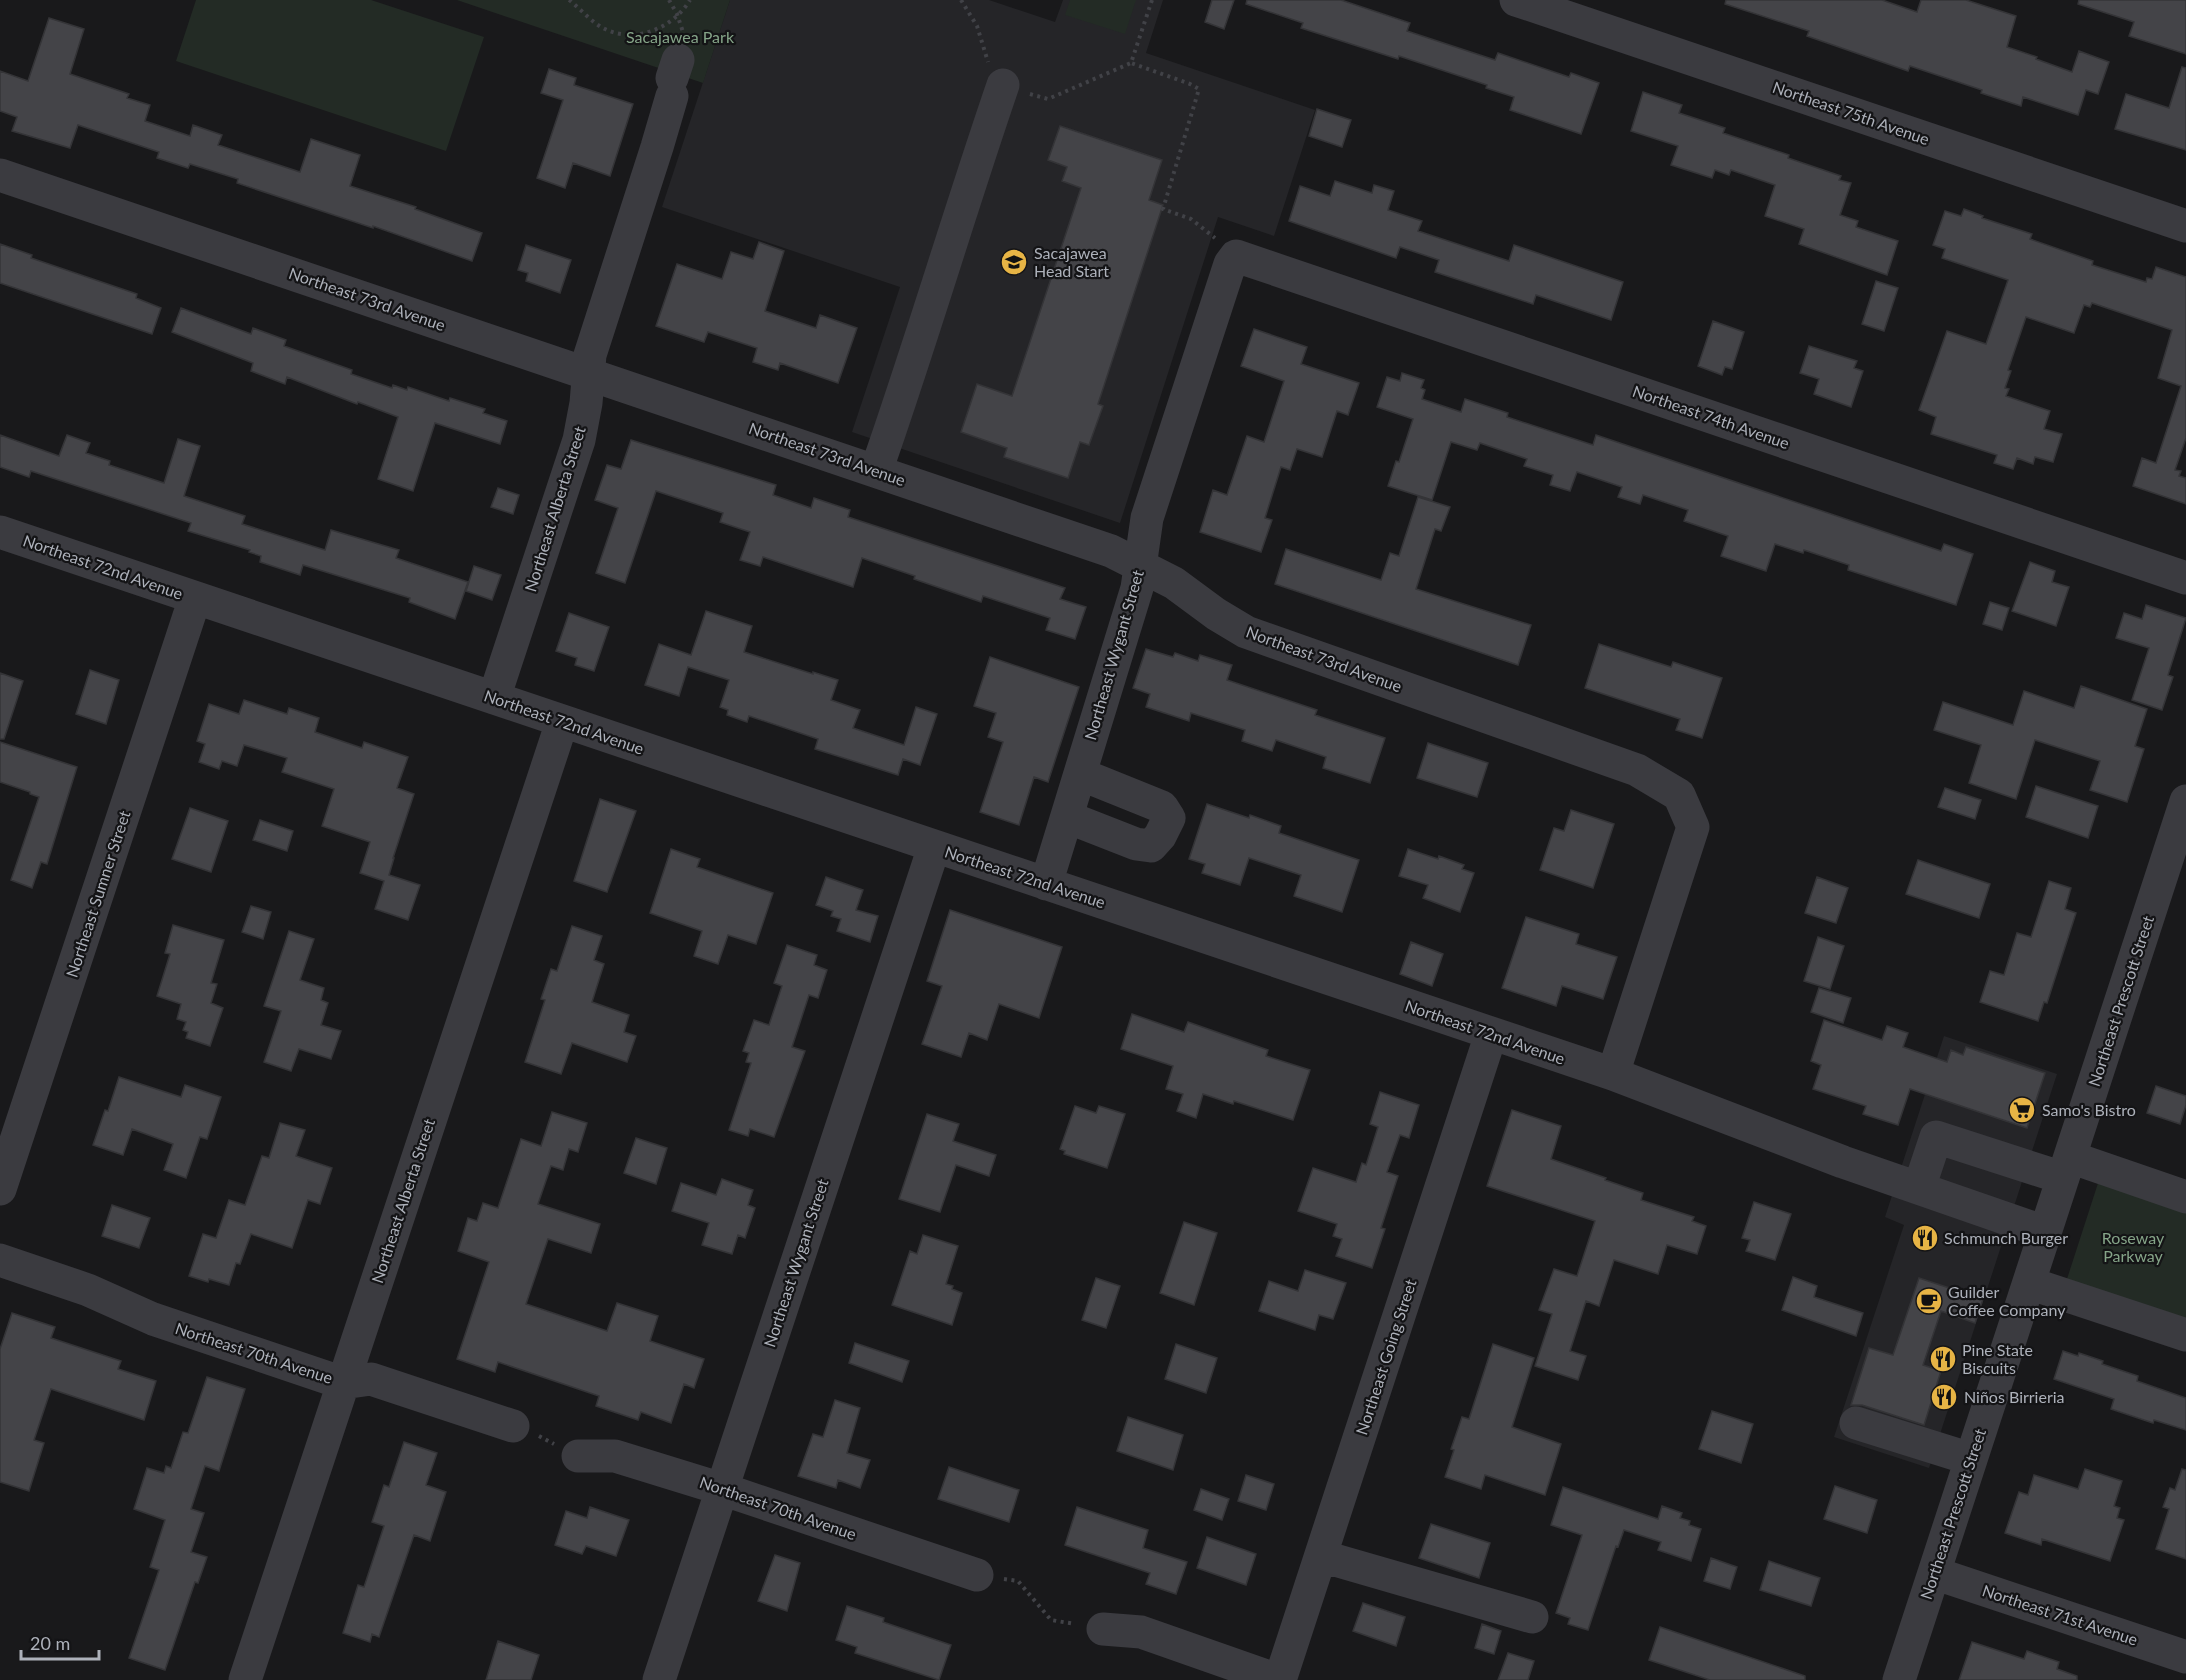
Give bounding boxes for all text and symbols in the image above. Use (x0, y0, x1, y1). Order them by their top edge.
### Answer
park label: Sacajawea Park (626, 27, 735, 46)
street label: Northeast 75th Avenue (1770, 77, 1932, 148)
place label: Sacajawea Head Start (1034, 243, 1109, 280)
school or university icon: Sacajawea Head Start (999, 247, 1029, 277)
street label: Northeast 73rd Avenue (286, 263, 448, 334)
street label: Northeast 74th Avenue (1630, 381, 1792, 452)
street label: Northeast 73rd Avenue (746, 418, 908, 489)
street label: Northeast Alberta Street (520, 424, 589, 594)
street label: Northeast 72nd Avenue (21, 530, 186, 603)
street label: Northeast Wygant Street (1080, 567, 1147, 742)
street label: Northeast 73rd Avenue (1244, 622, 1405, 696)
street label: Northeast 72nd Avenue (482, 685, 647, 758)
street label: Northeast Sumner Street (62, 808, 134, 980)
street label: Northeast 72nd Avenue (942, 842, 1108, 911)
street label: Northeast Prescott Street (2084, 913, 2157, 1089)
street label: Northeast 72nd Avenue (1403, 995, 1568, 1068)
supermarket icon: Samo's Bistro (2007, 1095, 2037, 1125)
place label: Samo's Bistro (2042, 1100, 2136, 1119)
street label: Northeast Alberta Street (367, 1116, 438, 1286)
street label: Northeast Wygant Street (759, 1176, 832, 1349)
restaurant icon: Schmunch Burger (1910, 1223, 1940, 1253)
place label: Schmunch Burger (1944, 1228, 2068, 1247)
park label: Roseway Parkway (2102, 1228, 2165, 1265)
street label: Northeast Going Street (1351, 1276, 1420, 1437)
place label: Guilder Coffee Company (1948, 1282, 2066, 1319)
cafe icon: Guilder Coffee Company (1914, 1286, 1944, 1316)
street label: Northeast 70th Avenue (173, 1318, 335, 1387)
place label: Pine State Biscuits (1962, 1340, 2033, 1377)
restaurant icon: Pine State Biscuits (1928, 1344, 1958, 1374)
restaurant icon: Niños Birrieria (1929, 1382, 1959, 1412)
place label: Niños Birrieria (1964, 1387, 2065, 1406)
street label: Northeast Prescott Street (1916, 1426, 1989, 1602)
street label: Northeast 70th Avenue (697, 1472, 859, 1543)
street label: Northeast 71st Avenue (1980, 1580, 2140, 1649)
scale bar (21, 1623, 99, 1661)
text: 20 m (30, 1632, 70, 1654)

